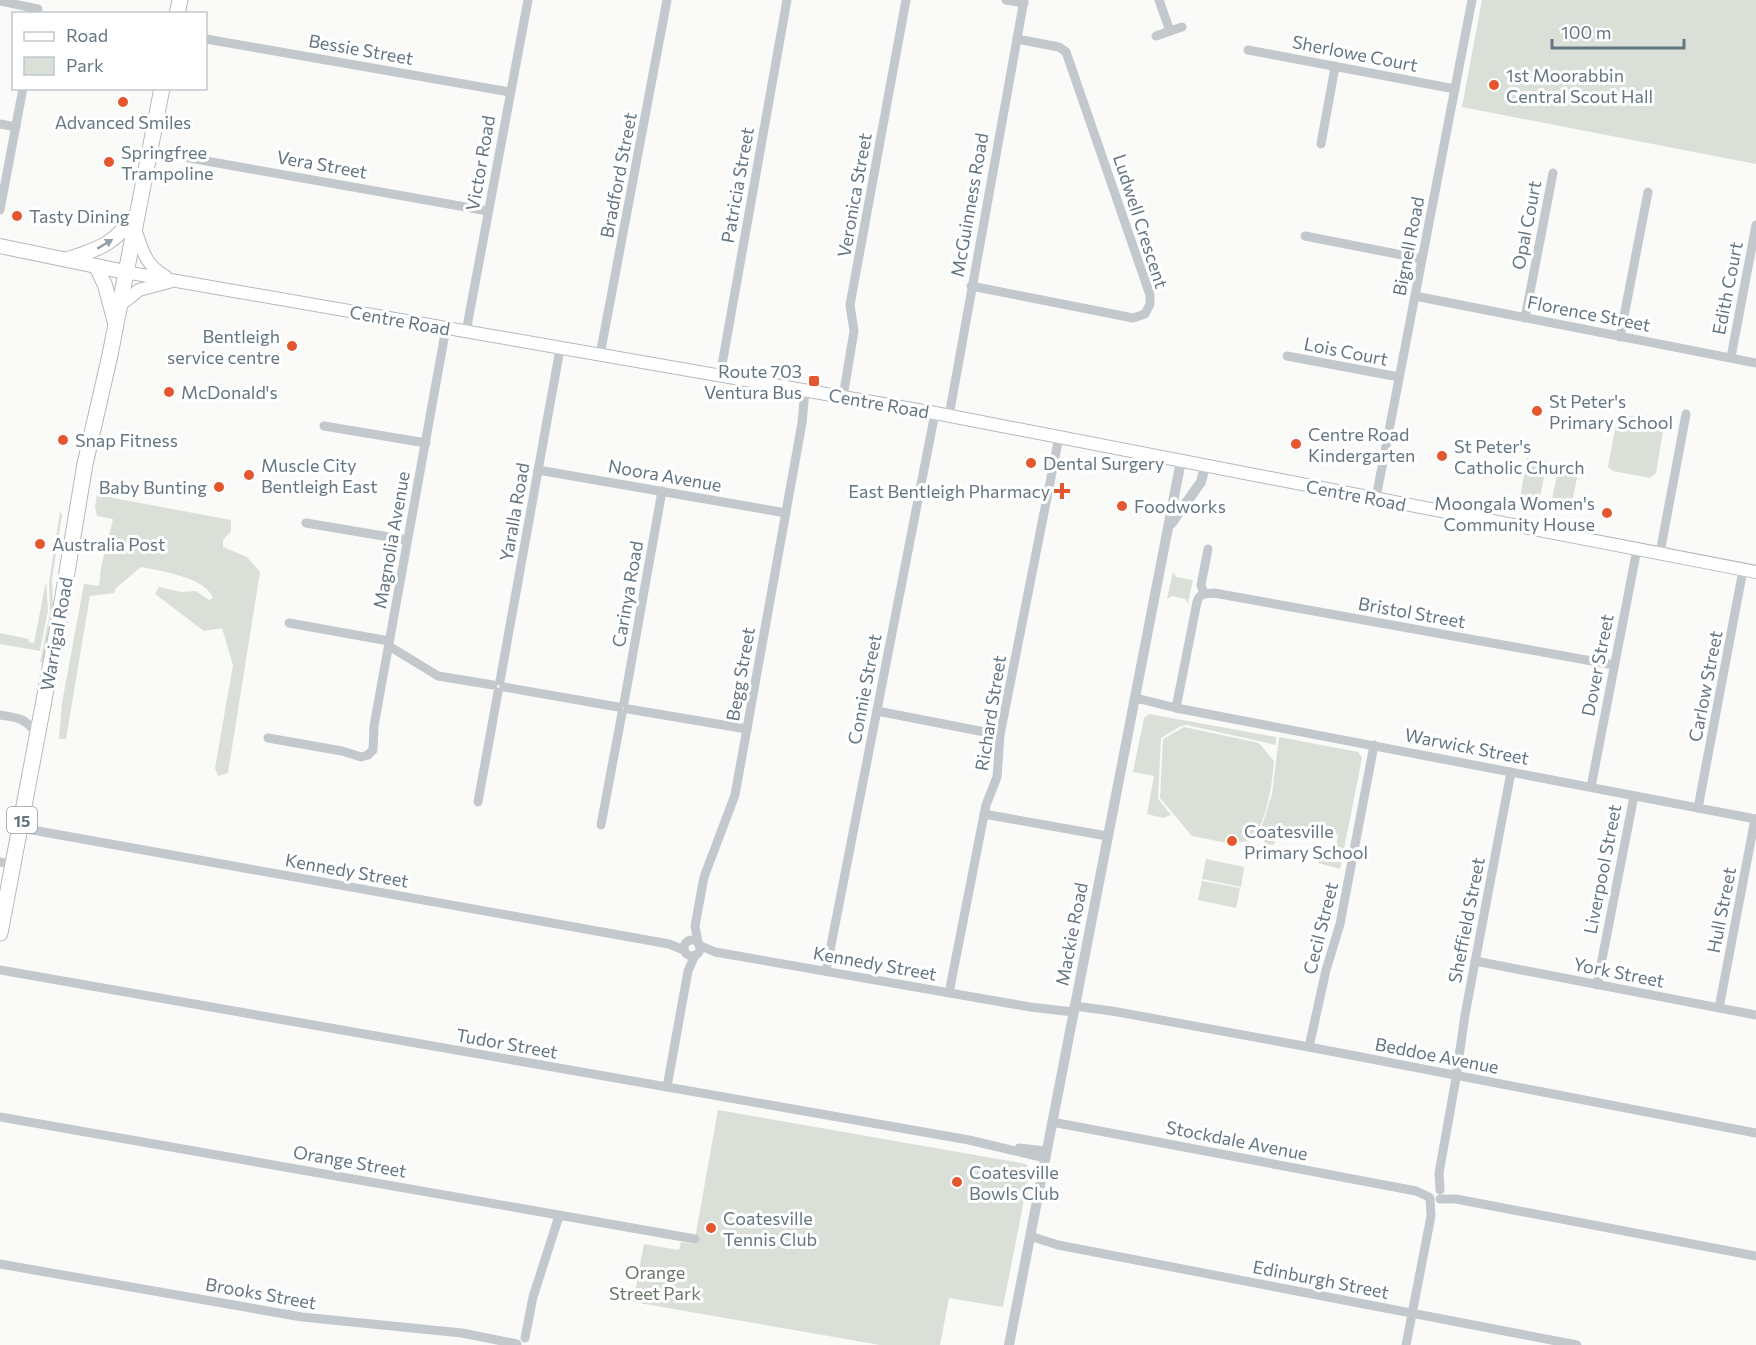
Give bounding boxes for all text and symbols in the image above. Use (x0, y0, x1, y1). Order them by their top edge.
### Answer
legend (12, 12, 207, 90)
scale bar (1552, 12, 1684, 50)
text: 100 m (1561, 21, 1611, 43)
text: Road (66, 24, 108, 46)
street label: Bessie Street (307, 29, 415, 69)
street label: Sherlowe Court (1290, 30, 1420, 76)
text: Park (66, 54, 104, 76)
place label: 1st Moorabbin Central Scout Hall (1506, 64, 1653, 107)
marker: 1st Moorabbin Central Scout Hall (1487, 78, 1501, 92)
marker: Advanced Smiles (116, 95, 130, 109)
street label: Bradford Street (595, 110, 641, 240)
place label: Advanced Smiles (55, 111, 191, 133)
street label: Victor Road (461, 114, 499, 212)
street label: Patricia Street (716, 125, 758, 245)
street label: Veronica Street (832, 131, 876, 259)
street label: McGuinness Road (945, 131, 993, 279)
place label: Springfree Trampoline (121, 141, 214, 184)
street label: Vera Street (275, 145, 369, 183)
street label: Ludwell Crescent (1109, 151, 1173, 291)
marker: Springfree Trampoline (102, 155, 116, 169)
street label: Opal Court (1507, 178, 1545, 272)
street label: Bignell Road (1388, 195, 1428, 297)
place label: Tasty Dining (29, 205, 130, 227)
marker: Tasty Dining (10, 209, 24, 223)
one-way arrow (97, 239, 113, 250)
street label: Edith Court (1707, 239, 1747, 337)
street label: Florence Street (1526, 290, 1652, 336)
street label: Centre Road (348, 300, 452, 340)
place label: Bentleigh service centre (167, 325, 280, 368)
street label: Lois Court (1302, 332, 1390, 370)
marker: Bentleigh service centre (285, 339, 299, 353)
place label: Route 703 Ventura Bus (704, 360, 802, 403)
marker: Route 703 Ventura Bus (807, 374, 821, 388)
place label: McDonald's (181, 381, 278, 403)
street label: Centre Road (827, 383, 931, 423)
marker: McDonald's (162, 385, 176, 399)
place label: St Peter's Primary School (1549, 390, 1673, 433)
marker: St Peter's Primary School (1530, 404, 1544, 418)
place label: Centre Road Kindergarten (1308, 423, 1415, 466)
place label: Snap Fitness (75, 429, 178, 451)
marker: Snap Fitness (56, 433, 70, 447)
place label: St Peter's Catholic Church (1454, 435, 1585, 478)
marker: Centre Road Kindergarten (1289, 437, 1303, 451)
marker: St Peter's Catholic Church (1435, 449, 1449, 463)
place label: Dental Surgery (1043, 452, 1164, 474)
place label: Muscle City Bentleigh East (261, 454, 378, 497)
street label: Noora Avenue (606, 454, 724, 496)
marker: Dental Surgery (1024, 456, 1038, 470)
street label: Yaralla Road (494, 461, 534, 563)
marker: Muscle City Bentleigh East (242, 468, 256, 482)
street label: Magnolia Avenue (368, 469, 414, 611)
street label: Centre Road (1304, 475, 1408, 515)
place label: Baby Bunting (99, 476, 207, 498)
marker: Baby Bunting (212, 480, 226, 494)
place label: East Bentleigh Pharmacy (848, 480, 1050, 502)
marker: East Bentleigh Pharmacy (1055, 484, 1069, 498)
place label: Moongala Women's Community House (1434, 492, 1595, 535)
place label: Foodworks (1134, 495, 1226, 517)
marker: Foodworks (1115, 499, 1129, 513)
marker: Moongala Women's Community House (1600, 506, 1614, 520)
place label: Australia Post (52, 533, 165, 555)
marker: Australia Post (33, 537, 47, 551)
street label: Carinya Road (607, 539, 647, 649)
street label: Warrigal Road (35, 575, 77, 693)
street label: Bristol Street (1357, 592, 1467, 632)
street label: Dover Street (1576, 612, 1618, 718)
street label: Begg Street (721, 625, 759, 723)
street label: Carlow Street (1683, 629, 1727, 743)
street label: Connie Street (843, 632, 885, 746)
street label: Richard Street (970, 654, 1010, 772)
street label: Warwick Street (1403, 723, 1531, 769)
street label: Liverpool Street (1579, 802, 1625, 936)
road number: 15 (7, 807, 37, 833)
place label: Coatesville Primary School (1244, 820, 1368, 863)
marker: Coatesville Primary School (1225, 834, 1239, 848)
street label: Kennedy Street (283, 848, 411, 892)
street label: Sheffield Street (1443, 855, 1489, 985)
street label: Hull Street (1702, 865, 1740, 955)
street label: Mackie Road (1050, 880, 1092, 988)
street label: Cecil Street (1298, 880, 1342, 976)
street label: Kennedy Street (811, 941, 939, 985)
street label: York Street (1572, 952, 1666, 992)
street label: Tudor Street (454, 1023, 560, 1063)
street label: Beddoe Avenue (1373, 1032, 1501, 1078)
street label: Stockdale Avenue (1164, 1115, 1310, 1165)
street label: Orange Street (292, 1140, 408, 1182)
place label: Coatesville Bowls Club (969, 1161, 1059, 1204)
marker: Coatesville Bowls Club (950, 1175, 964, 1189)
place label: Coatesville Tennis Club (723, 1207, 817, 1250)
marker: Coatesville Tennis Club (704, 1221, 718, 1235)
street label: Edinburgh Street (1251, 1255, 1391, 1303)
park label: Orange Street Park (609, 1261, 701, 1304)
street label: Brooks Street (204, 1272, 318, 1314)

